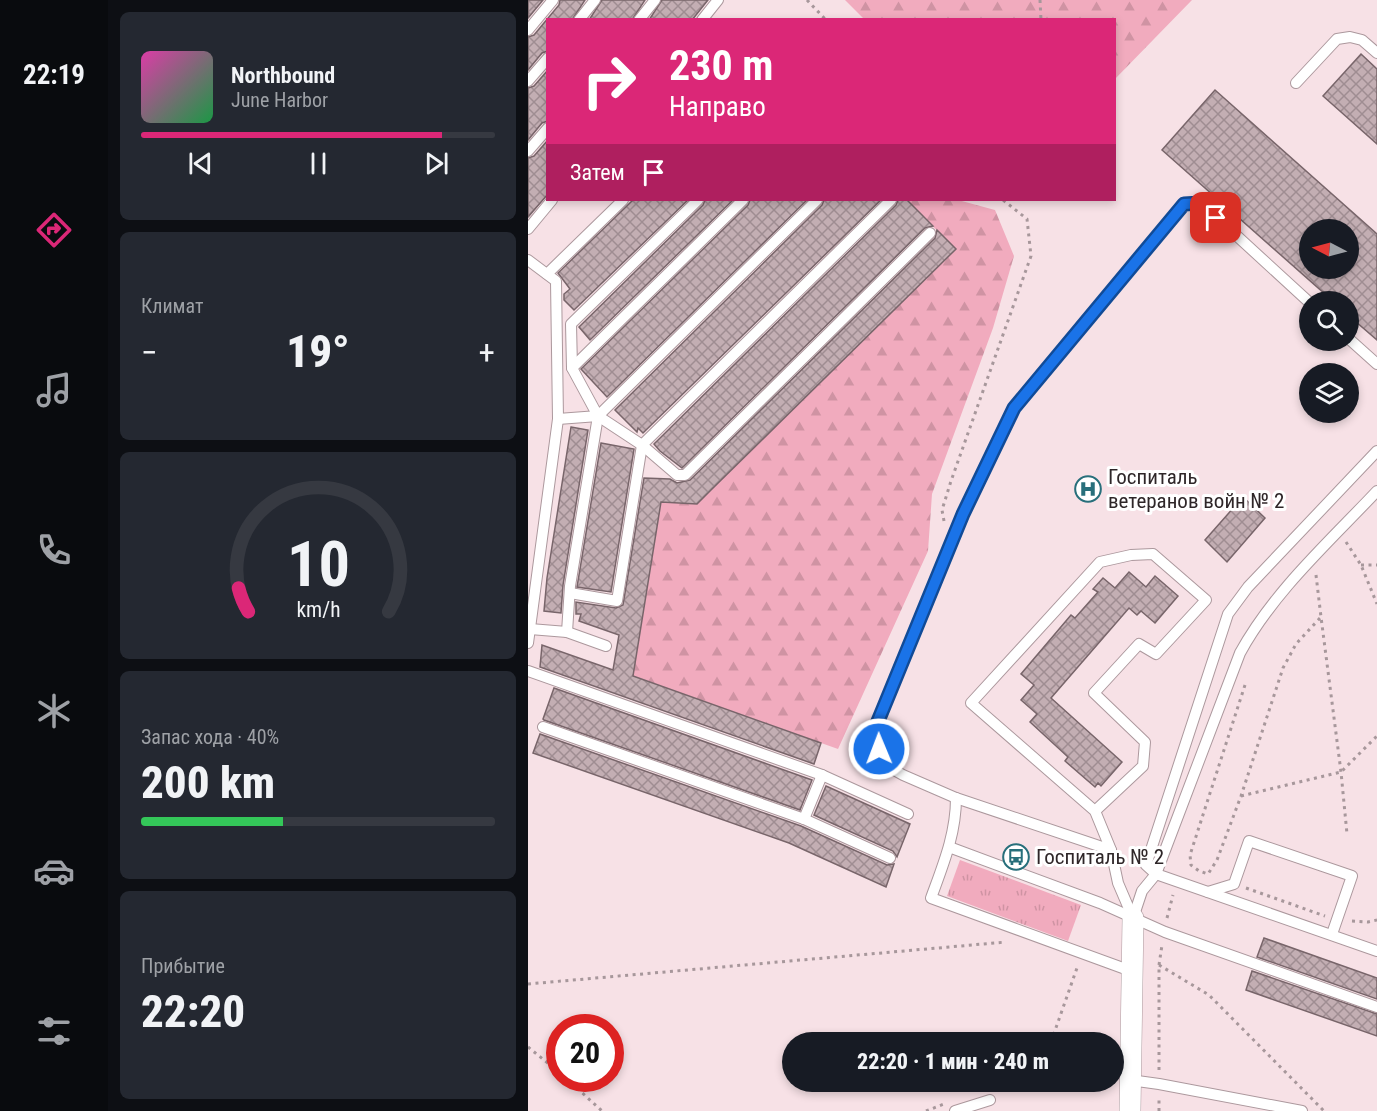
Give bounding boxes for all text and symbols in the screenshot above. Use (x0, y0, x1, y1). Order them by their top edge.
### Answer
text: 230 m (669, 41, 774, 90)
icon: right (570, 42, 648, 120)
text: 22:19 (23, 59, 85, 91)
text: Northbound (231, 63, 335, 88)
text: June Harbor (231, 88, 328, 112)
text: Направо (669, 91, 766, 123)
icon: previous (184, 147, 217, 180)
icon: pause (302, 147, 335, 180)
icon: next (420, 147, 453, 180)
icon: arrive (637, 156, 670, 189)
text: Затем (570, 160, 625, 185)
pin (1190, 192, 1241, 243)
icon: arrive (1199, 201, 1232, 234)
icon: directions (33, 209, 75, 251)
north arrow (1299, 219, 1359, 279)
map controls (1299, 219, 1359, 423)
button: search (1299, 291, 1359, 351)
text: Климат (141, 294, 203, 318)
text: 19° (286, 325, 350, 378)
text: − (141, 333, 158, 372)
text: + (479, 333, 495, 372)
button: layers (1299, 363, 1359, 423)
icon: music (33, 369, 75, 411)
place label: Госпиталь ветеранов войн № 2 (1108, 465, 1284, 513)
hospital icon: Госпиталь ветеранов войн № 2 (1073, 474, 1103, 504)
icon: phone (33, 529, 75, 571)
text: 10 (286, 529, 350, 602)
text: km/h (296, 598, 340, 623)
icon: climate (33, 690, 75, 732)
position arrow (847, 717, 911, 781)
text: Запас хода · 40% (141, 725, 279, 749)
text: 200 km (141, 756, 275, 809)
bus stop icon: Госпиталь № 2 (1001, 842, 1031, 872)
place label: Госпиталь № 2 (1036, 845, 1164, 869)
icon: car (33, 850, 75, 892)
text: Прибытие (141, 954, 225, 978)
text: 22:20 (141, 985, 245, 1038)
icon: filters (33, 1010, 75, 1052)
speed limit sign: 20 (546, 1014, 624, 1092)
text: 22:20 · 1 мин · 240 m (857, 1049, 1049, 1074)

